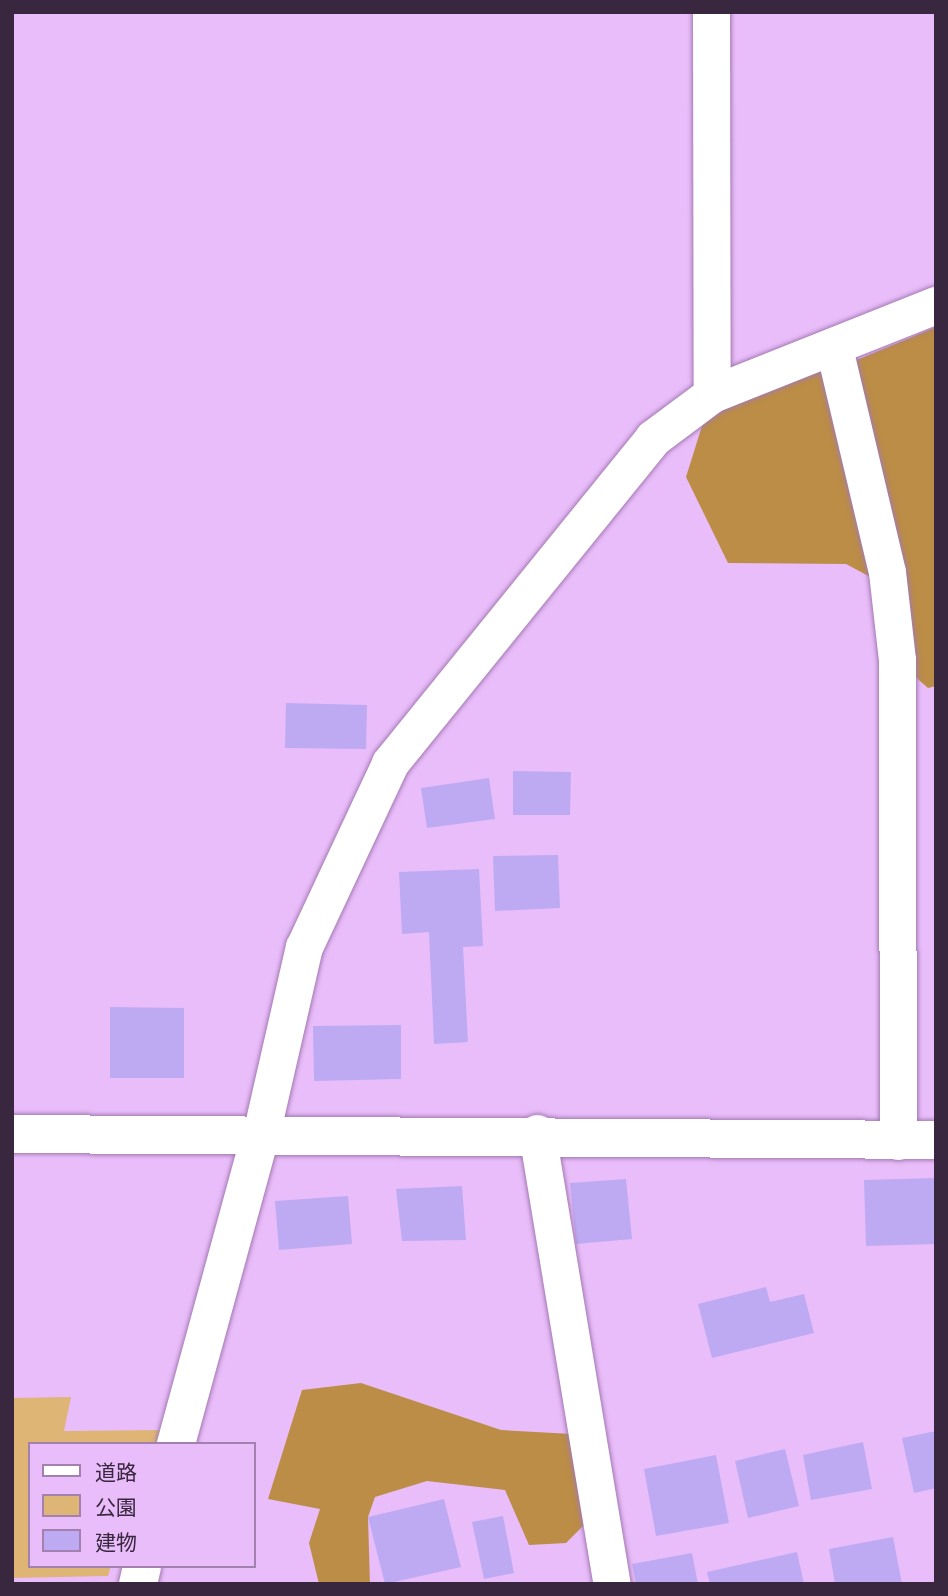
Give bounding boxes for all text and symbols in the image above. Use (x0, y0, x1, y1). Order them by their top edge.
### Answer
legend (28, 1442, 256, 1568)
text: 道路 (95, 1458, 137, 1486)
text: 公園 (95, 1493, 137, 1521)
text: 建物 (95, 1528, 137, 1556)

